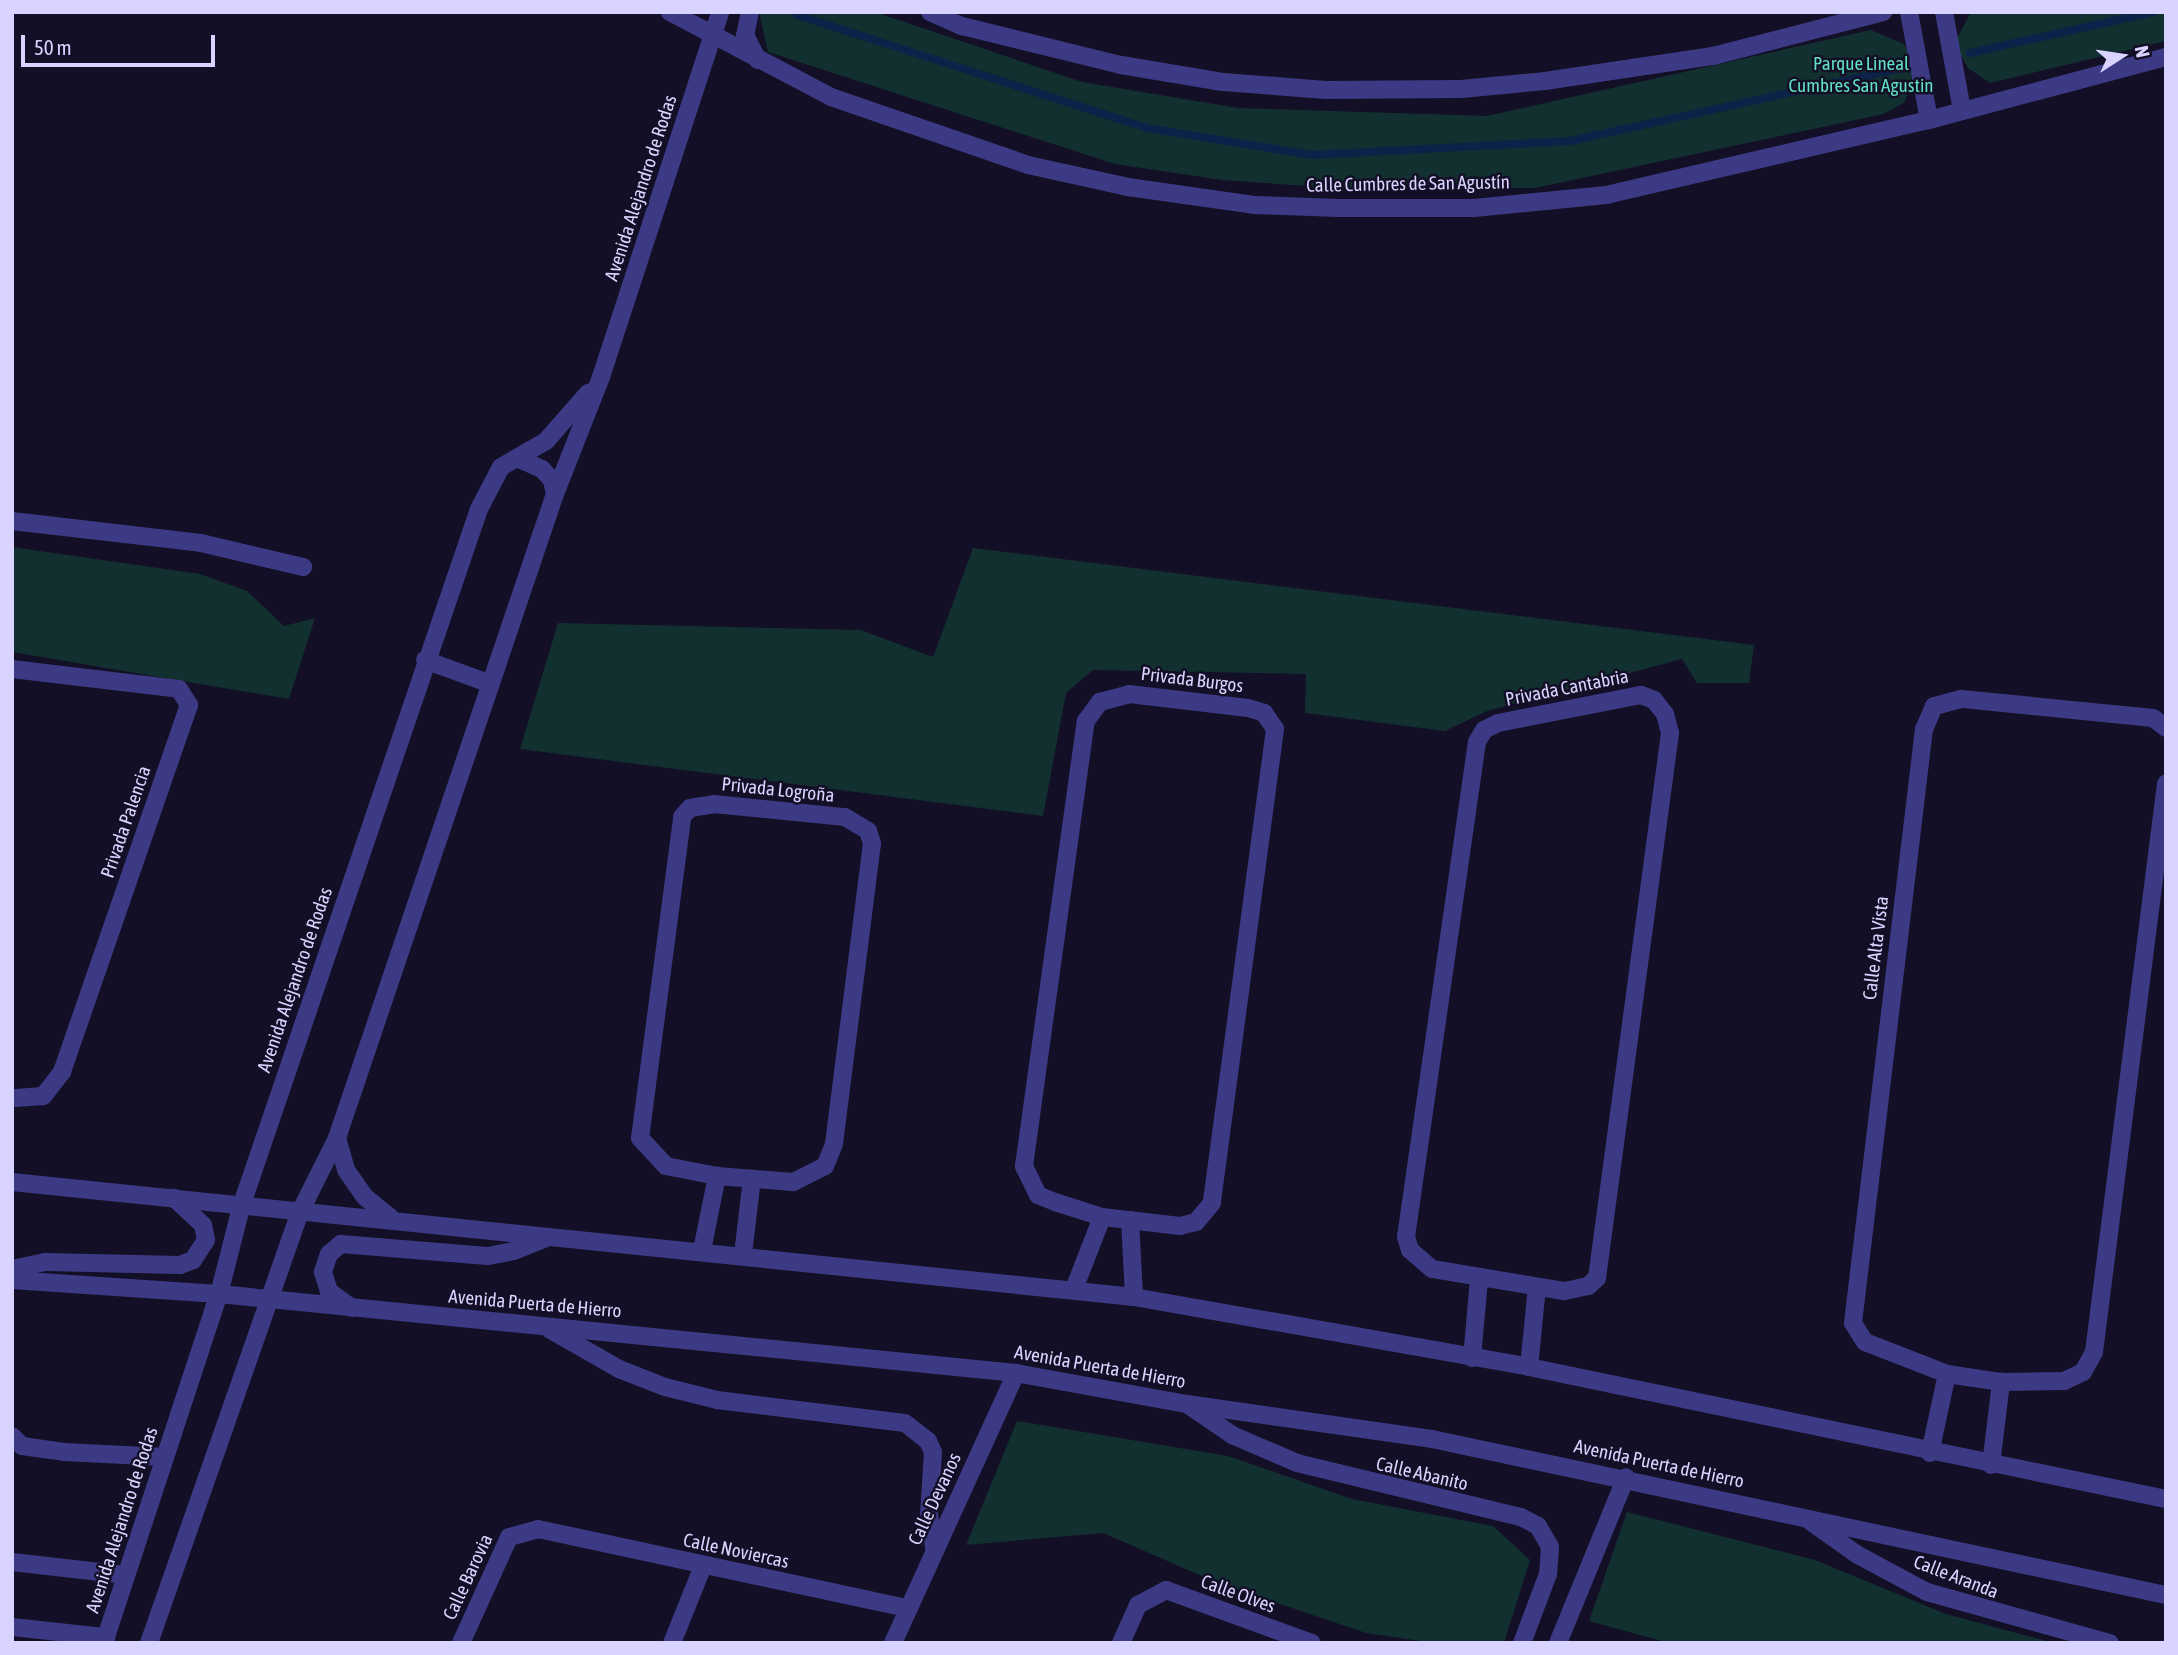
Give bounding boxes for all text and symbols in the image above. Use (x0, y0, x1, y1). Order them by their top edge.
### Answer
scale bar (24, 21, 219, 65)
north arrow (2087, 21, 2157, 91)
text: 50 m (34, 35, 72, 59)
text: N (2131, 44, 2154, 59)
park label: Parque Lineal Cumbres San Agustin (1788, 53, 1934, 97)
street label: Avenida Alejandro de Rodas (600, 92, 682, 284)
street label: Calle Cumbres de San Agustín (1306, 171, 1510, 197)
street label: Privada Burgos (1140, 662, 1244, 698)
street label: Privada Cantabria (1504, 665, 1630, 711)
street label: Privada Palencia (96, 763, 156, 881)
street label: Privada Logroña (720, 773, 836, 807)
street label: Avenida Alejandro de Rodas (253, 884, 337, 1076)
street label: Calle Alta Vista (1858, 895, 1894, 1001)
street label: Avenida Puerta de Hierro (448, 1285, 622, 1323)
street label: Avenida Puerta de Hierro (1013, 1341, 1187, 1393)
street label: Avenida Alejandro de Rodas (81, 1424, 163, 1616)
street label: Avenida Puerta de Hierro (1572, 1435, 1746, 1493)
street label: Calle Devanos (904, 1449, 966, 1549)
street label: Calle Abanito (1374, 1452, 1470, 1496)
street label: Calle Noviercas (681, 1529, 791, 1573)
street label: Calle Barovia (438, 1531, 498, 1623)
street label: Calle Aranda (1910, 1550, 2002, 1604)
street label: Calle Olves (1198, 1570, 1278, 1618)

